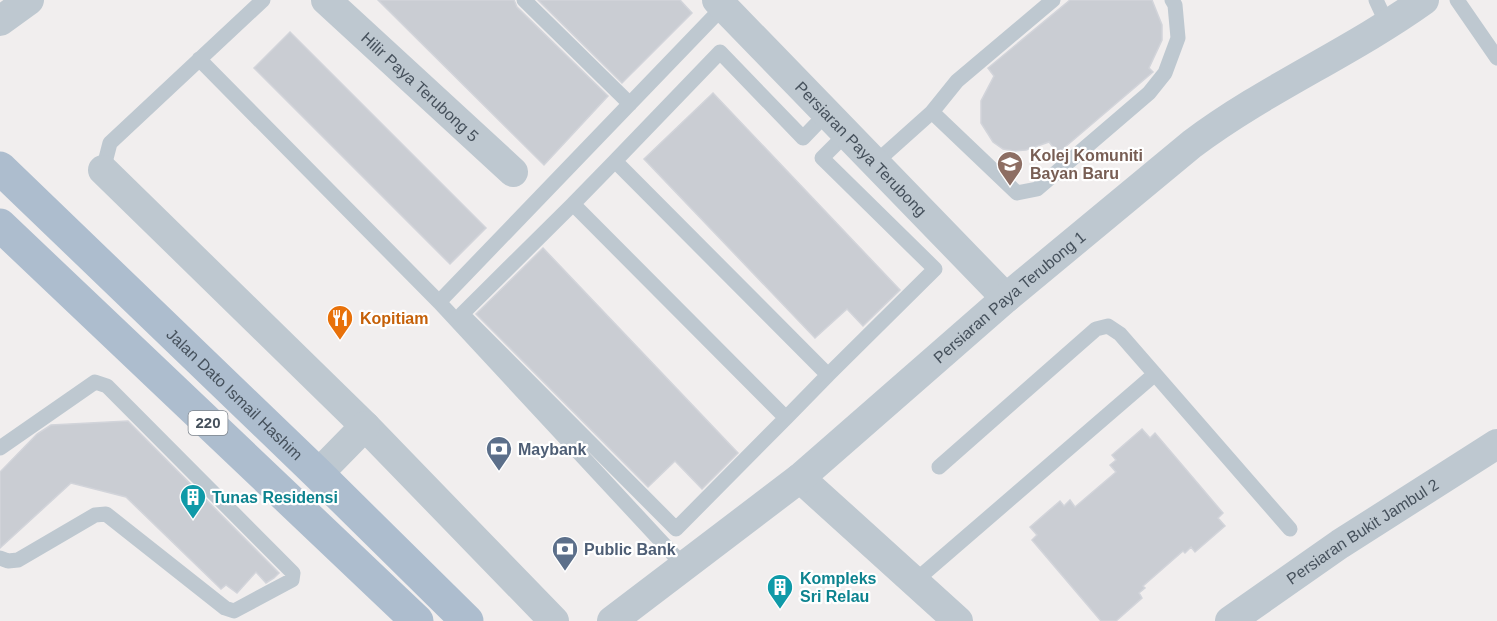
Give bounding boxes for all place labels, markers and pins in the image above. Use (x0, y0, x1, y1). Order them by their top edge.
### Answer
place label: Kolej Komuniti Bayan Baru (1030, 147, 1143, 182)
school or university icon: Kolej Komuniti Bayan Baru (995, 149, 1025, 187)
restaurant icon: Kopitiam (325, 303, 355, 341)
place label: Kopitiam (360, 310, 428, 327)
bank icon: Maybank (484, 434, 514, 472)
place label: Maybank (518, 441, 587, 458)
building icon: Tunas Residensi (178, 482, 208, 520)
place label: Tunas Residensi (212, 489, 338, 506)
bank icon: Public Bank (550, 534, 580, 572)
place label: Public Bank (584, 541, 676, 558)
place label: Kompleks Sri Relau (800, 570, 877, 605)
building icon: Kompleks Sri Relau (765, 572, 795, 610)

